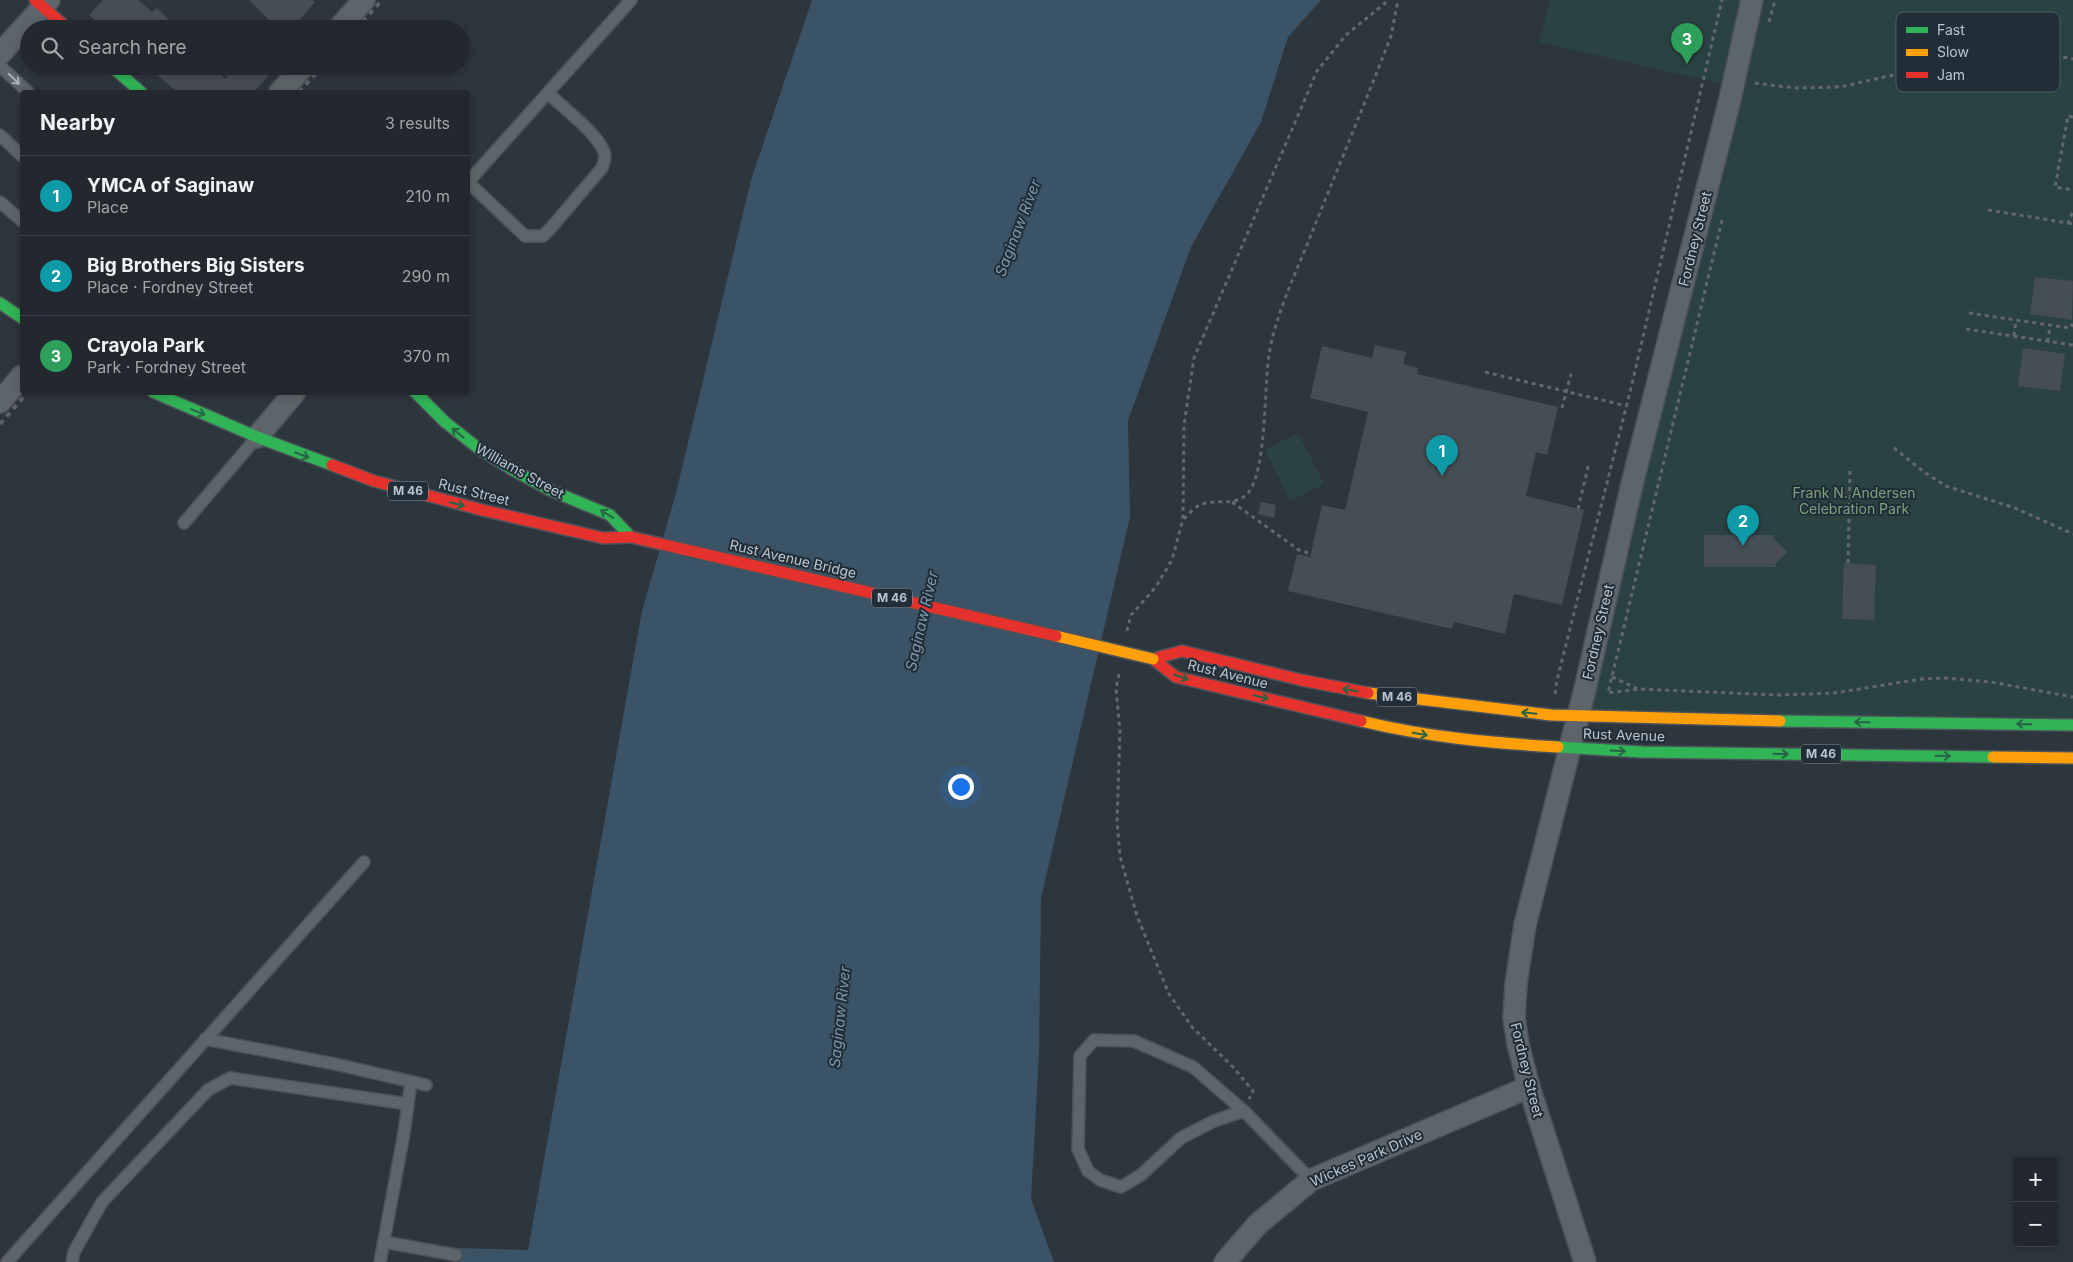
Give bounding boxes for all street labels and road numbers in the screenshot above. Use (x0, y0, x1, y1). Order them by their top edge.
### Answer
street label: Fordney Street (1675, 189, 1715, 288)
street label: Williams Street (473, 439, 568, 502)
street label: Rust Street (437, 474, 512, 509)
road number: M 46 (388, 482, 428, 501)
street label: Rust Avenue Bridge (728, 536, 858, 581)
street label: Fordney Street (1578, 582, 1617, 681)
road number: M 46 (872, 588, 912, 608)
street label: Rust Avenue (1186, 655, 1270, 692)
road number: M 46 (1377, 688, 1417, 706)
street label: Rust Avenue (1583, 725, 1665, 744)
road number: M 46 (1801, 744, 1841, 764)
street label: Fordney Street (1507, 1021, 1548, 1119)
street label: Wickes Park Drive (1307, 1125, 1424, 1190)

